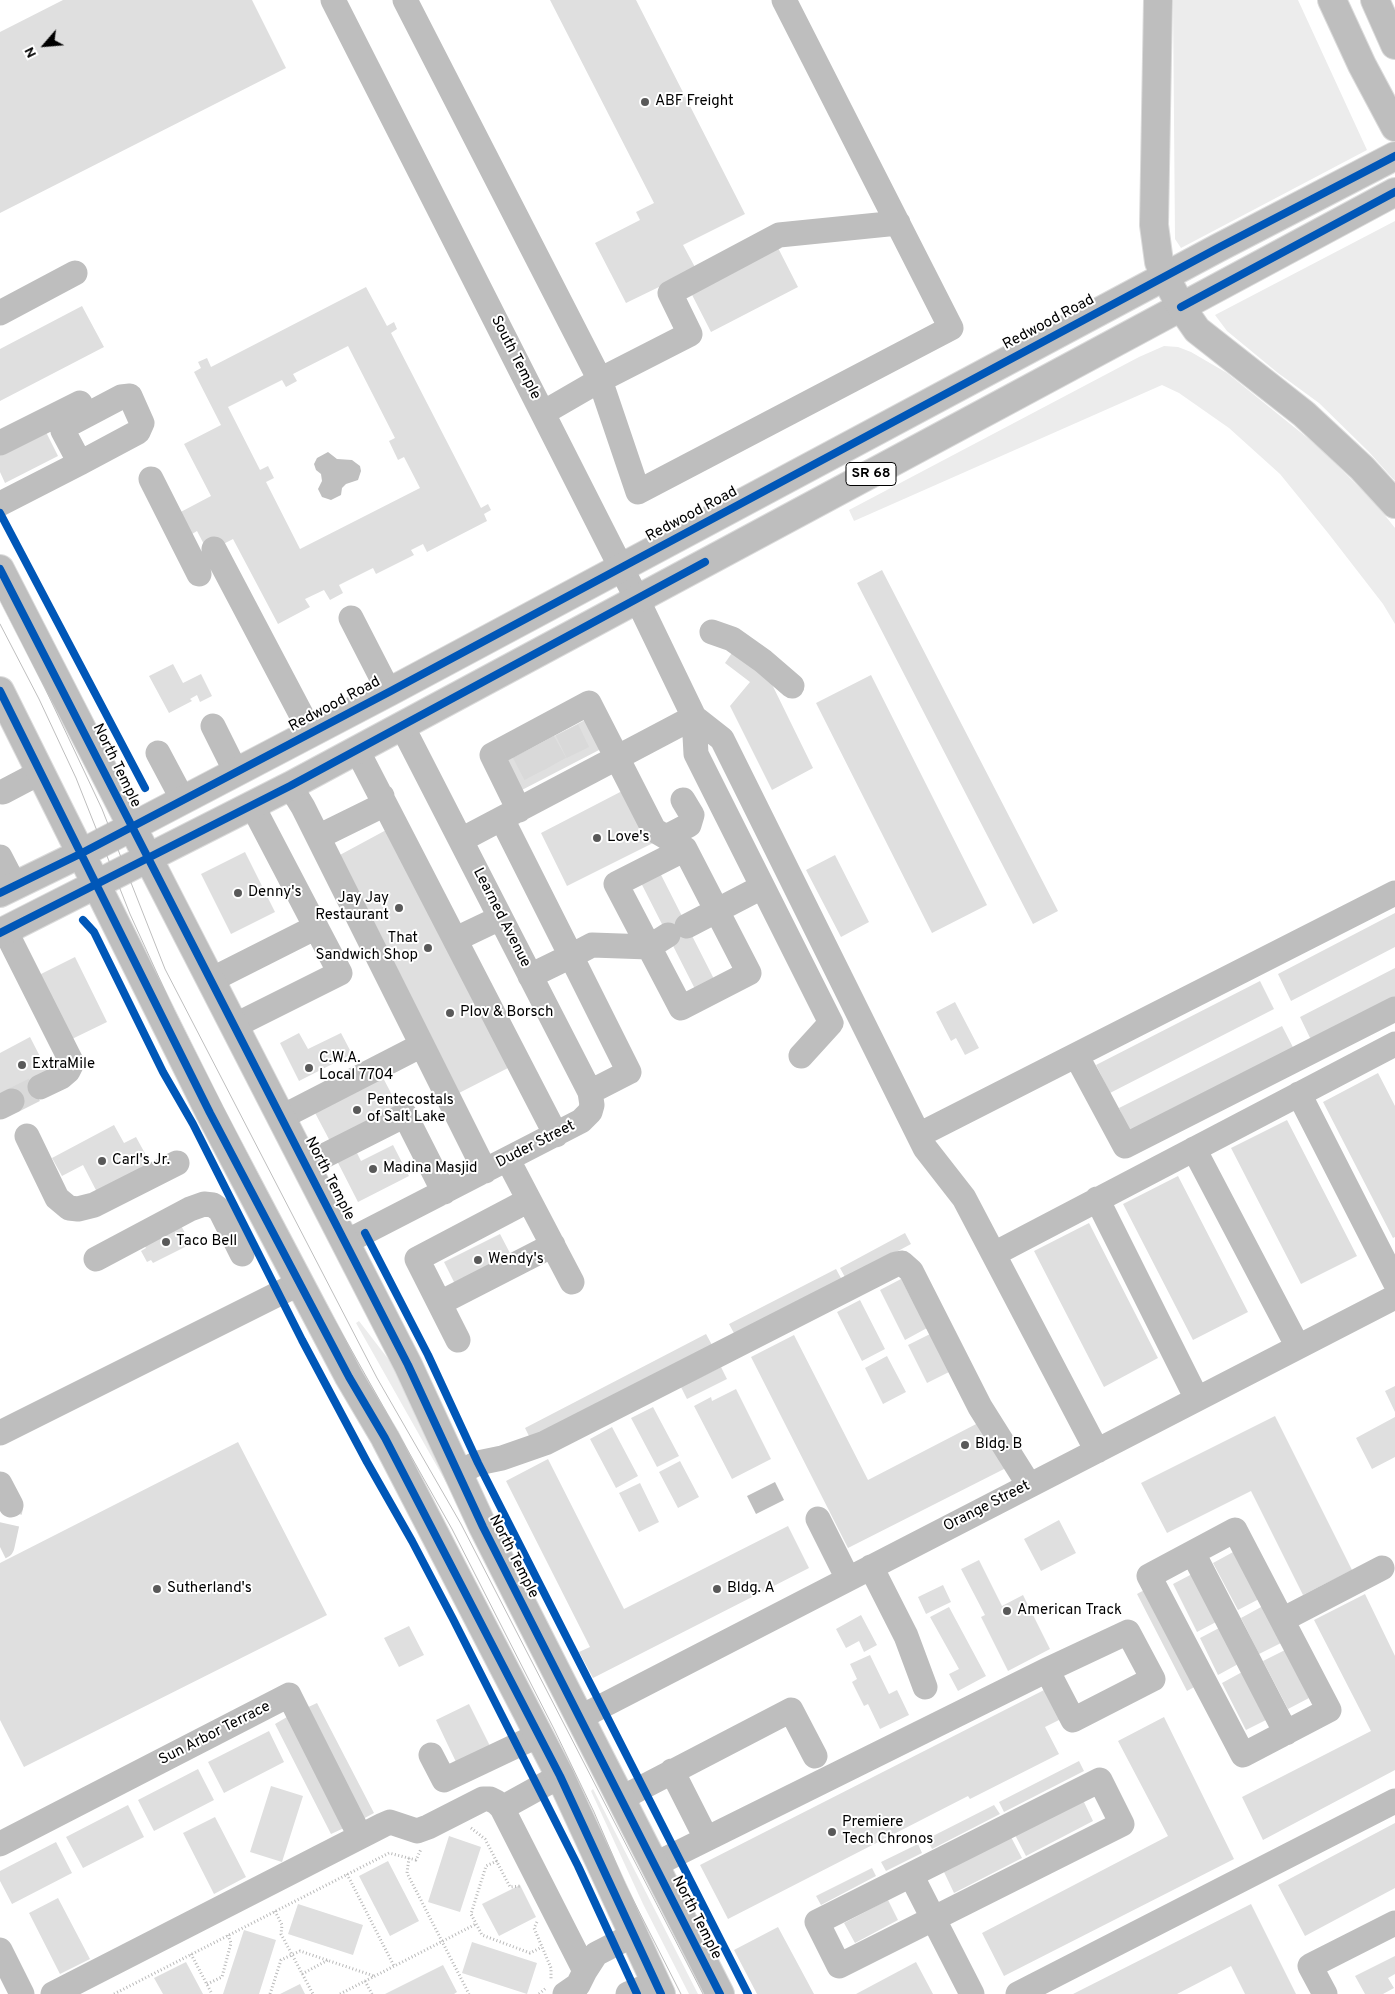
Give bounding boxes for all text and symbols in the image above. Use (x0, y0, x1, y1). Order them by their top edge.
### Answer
north arrow (20, 20, 70, 70)
text: N (21, 44, 41, 60)
place label: ABF Freight (655, 93, 734, 111)
marker: ABF Freight (639, 96, 651, 108)
street label: Redwood Road (1000, 291, 1098, 355)
street label: South Temple (486, 313, 544, 403)
road number: SR 68 (846, 462, 896, 486)
street label: Redwood Road (643, 483, 741, 547)
street label: Redwood Road (286, 673, 384, 737)
street label: North Temple (88, 721, 144, 811)
place label: Love's (607, 829, 650, 847)
marker: Love's (591, 832, 603, 844)
street label: Learned Avenue (468, 865, 534, 971)
place label: Denny's (248, 884, 302, 902)
marker: Denny's (232, 887, 244, 899)
place label: Jay Jay Restaurant (315, 890, 389, 925)
marker: Jay Jay Restaurant (393, 902, 405, 914)
place label: That Sandwich Shop (315, 930, 418, 965)
marker: That Sandwich Shop (422, 942, 434, 954)
place label: Plov & Borsch (460, 1004, 553, 1022)
marker: Plov & Borsch (444, 1007, 456, 1019)
place label: C.W.A. Local 7704 (319, 1050, 393, 1085)
place label: ExtraMile (32, 1056, 95, 1074)
marker: ExtraMile (16, 1059, 28, 1071)
marker: C.W.A. Local 7704 (303, 1062, 315, 1074)
place label: Pentecostals of Salt Lake (367, 1092, 454, 1127)
marker: Pentecostals of Salt Lake (351, 1104, 363, 1116)
street label: Duder Street (494, 1117, 578, 1173)
street label: North Temple (300, 1134, 358, 1224)
place label: Carl's Jr. (112, 1152, 170, 1170)
marker: Carl's Jr. (96, 1155, 108, 1167)
place label: Madina Masjid (383, 1160, 477, 1178)
marker: Madina Masjid (367, 1163, 379, 1175)
place label: Taco Bell (176, 1233, 237, 1251)
marker: Taco Bell (160, 1236, 172, 1248)
place label: Wendy's (488, 1251, 544, 1269)
marker: Wendy's (472, 1254, 484, 1266)
place label: Bldg. B (975, 1436, 1022, 1454)
marker: Bldg. B (959, 1439, 971, 1451)
street label: Orange Street (941, 1478, 1033, 1536)
street label: North Temple (484, 1512, 542, 1602)
place label: Sutherland's (167, 1580, 252, 1598)
place label: Bldg. A (727, 1580, 775, 1598)
marker: Sutherland's (151, 1583, 163, 1595)
marker: Bldg. A (711, 1583, 723, 1595)
place label: American Track (1017, 1602, 1122, 1620)
marker: American Track (1001, 1605, 1013, 1617)
street label: Sun Arbor Terrace (156, 1698, 274, 1770)
place label: Premiere Tech Chronos (842, 1814, 933, 1849)
marker: Premiere Tech Chronos (826, 1826, 838, 1838)
street label: North Temple (667, 1873, 725, 1963)

